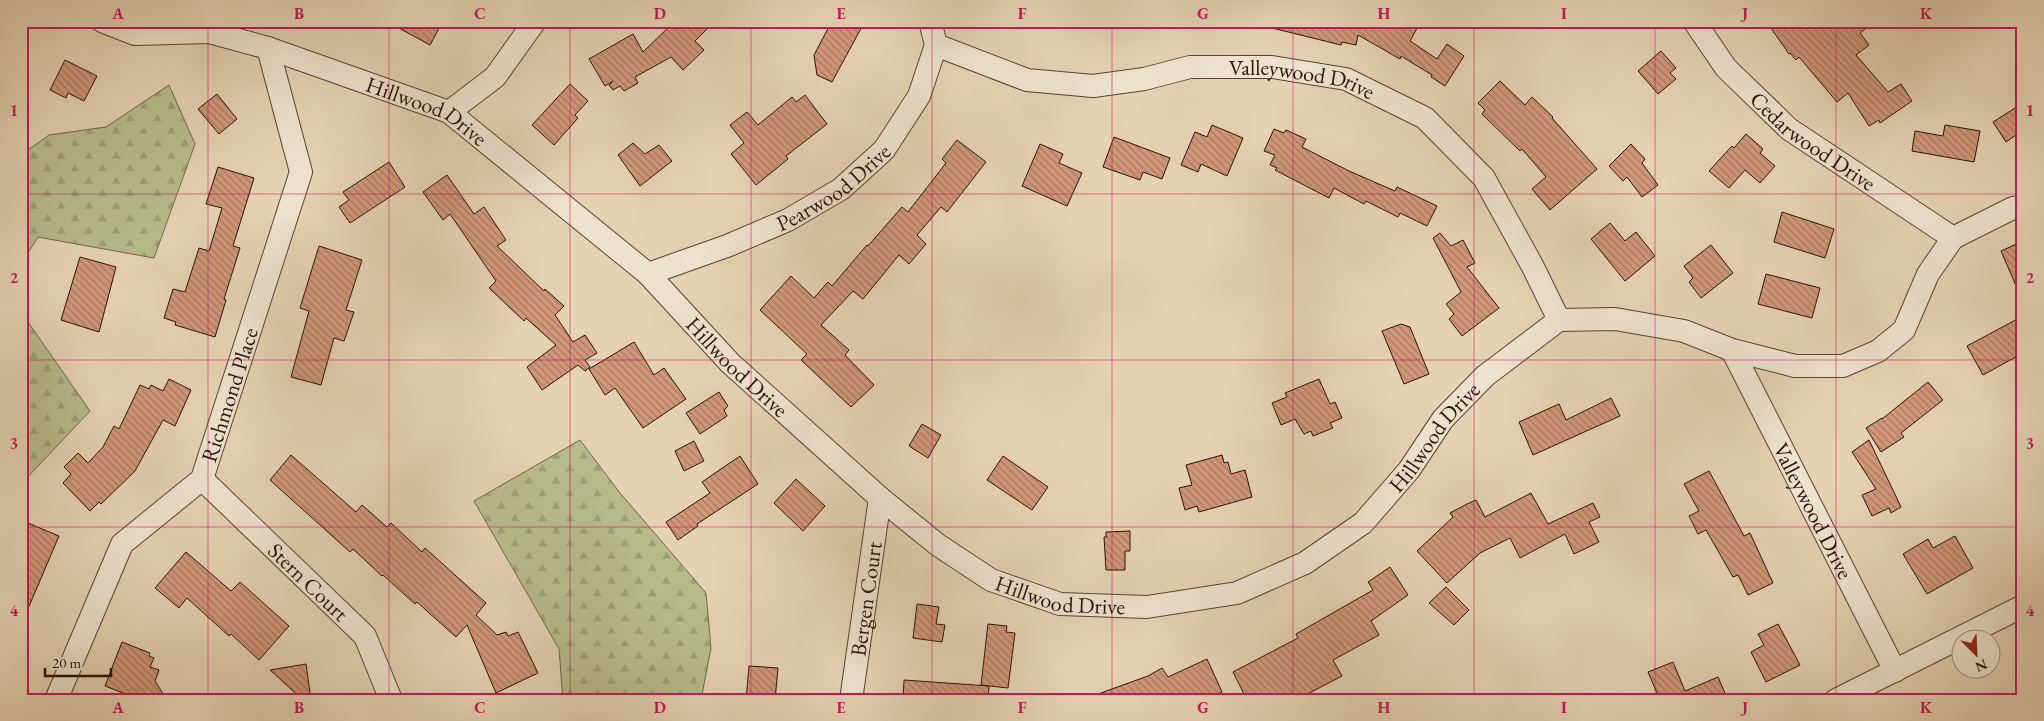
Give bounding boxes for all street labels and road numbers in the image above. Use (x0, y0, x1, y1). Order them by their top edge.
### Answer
street label: Valleywood Drive (1229, 53, 1380, 106)
street label: Hillwood Drive (362, 70, 494, 153)
street label: Cedarwood Drive (1744, 85, 1882, 198)
street label: Pearwood Drive (772, 137, 897, 238)
street label: Hillwood Drive (679, 310, 795, 424)
street label: Richmond Place (194, 323, 265, 466)
street label: Hillwood Drive (1382, 376, 1487, 498)
street label: Valleywood Drive (1766, 438, 1860, 584)
street label: Stern Court (262, 536, 355, 628)
street label: Bergen Court (843, 540, 889, 658)
street label: Hillwood Drive (991, 569, 1126, 621)

